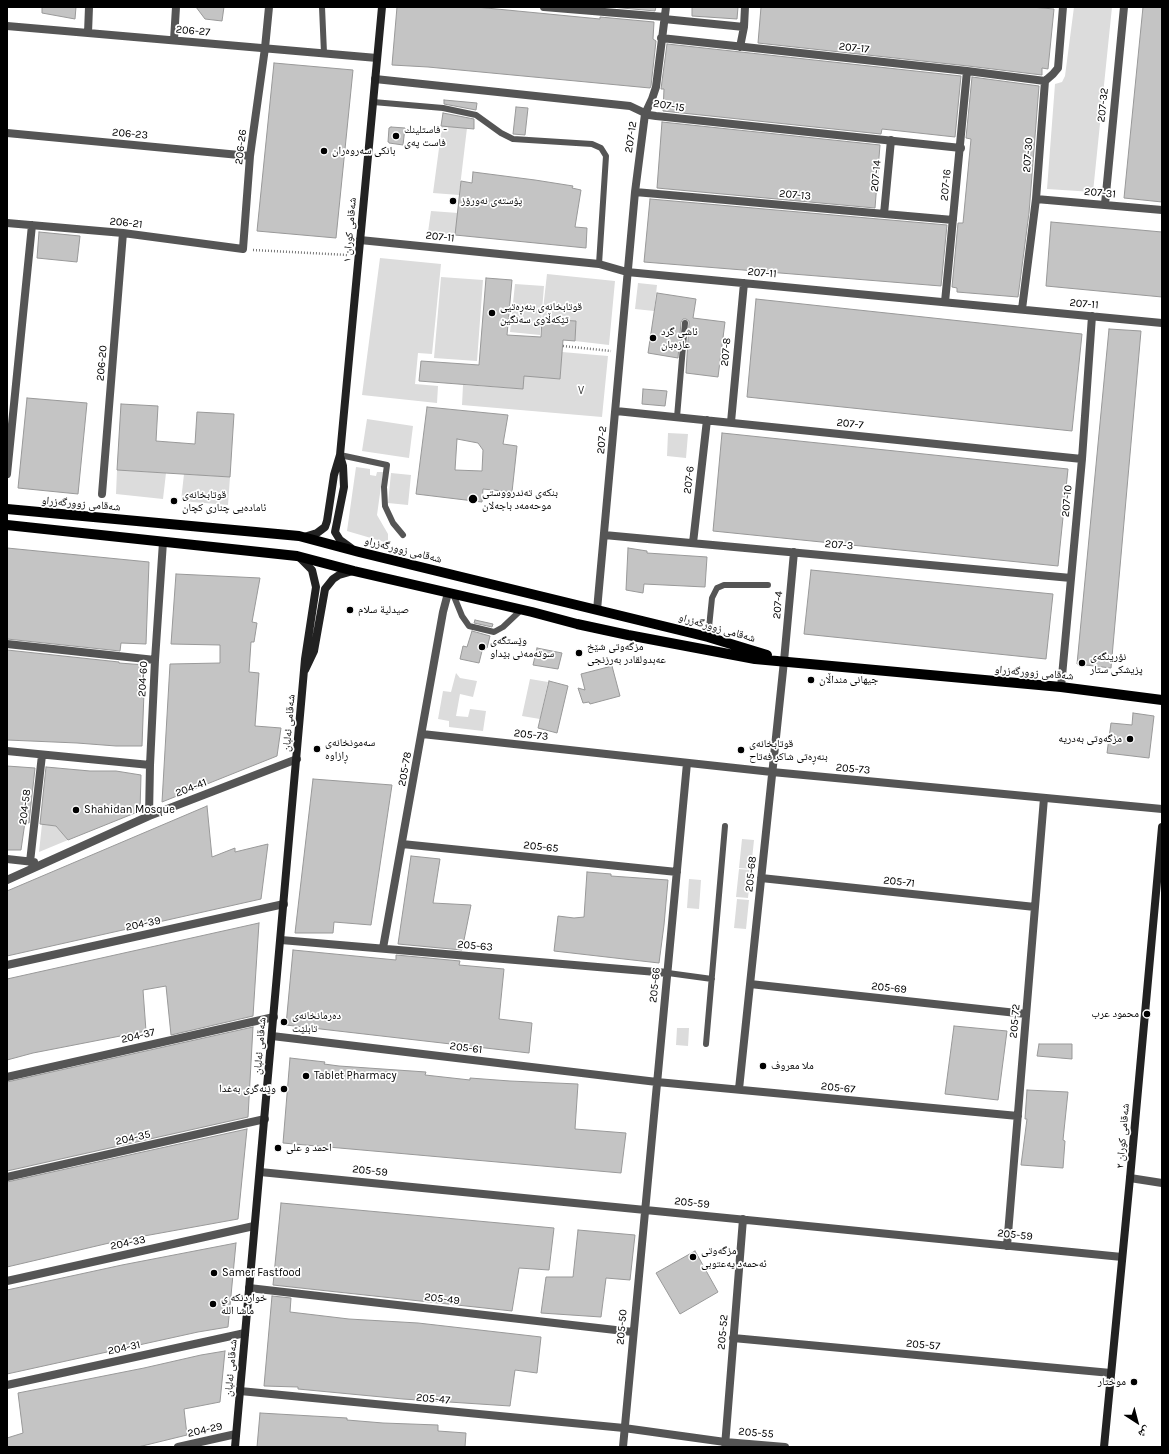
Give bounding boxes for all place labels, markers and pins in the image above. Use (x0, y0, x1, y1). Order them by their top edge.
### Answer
place label: فاستلینك - فاست په‌ی (404, 123, 447, 149)
marker: فاستلینك - فاست په‌ی (391, 131, 401, 141)
place label: بانکی سەروەران (332, 144, 395, 158)
marker: بانکی سەروەران (319, 146, 329, 156)
place label: پۆسته‌ی نه‌ورۆز (461, 194, 522, 208)
marker: پۆسته‌ی نه‌ورۆز (448, 196, 458, 206)
place label: قوتابخانەی بنەڕەتیی تێکەڵاوی سەنگین (500, 300, 582, 326)
marker: قوتابخانەی بنەڕەتیی تێکەڵاوی سەنگین (487, 308, 497, 318)
place label: ئاشی گرد عازه‌بان (661, 325, 698, 351)
marker: ئاشی گرد عازه‌بان (648, 333, 658, 343)
place label: بنکەی تەندرووستی موحەمەد باجەلان (482, 486, 558, 512)
place label: قوتابخانەی ئامادەیی چناری کچان (182, 488, 266, 514)
marker: بنکەی تەندرووستی موحەمەد باجەلان (467, 493, 479, 505)
marker: قوتابخانەی ئامادەیی چناری کچان (169, 496, 179, 506)
place label: صیدلیة سلام (358, 603, 409, 617)
marker: صیدلیة سلام (345, 605, 355, 615)
place label: وێستگەی سوتەمەنی بێداو (490, 634, 554, 660)
place label: مزگەوتی شێخ عەبدولقادر بەرزنجی (587, 640, 666, 666)
marker: وێستگەی سوتەمەنی بێداو (477, 642, 487, 652)
marker: مزگەوتی شێخ عەبدولقادر بەرزنجی (574, 648, 584, 658)
place label: نۆرینگەی پزیشکی ستار (1090, 650, 1143, 676)
marker: نۆرینگەی پزیشکی ستار (1077, 658, 1087, 668)
place label: جیهانی منداڵان (819, 673, 878, 687)
marker: جیهانی منداڵان (806, 675, 816, 685)
place label: مزگه‌وتی به‌دریه (1058, 732, 1122, 746)
marker: مزگه‌وتی به‌دریه (1125, 734, 1135, 744)
place label: سەمونخانەی ڕازاوە (325, 736, 375, 762)
place label: قوتابخانەی بنەڕەتی شاكر فەتاح (749, 737, 828, 763)
marker: سەمونخانەی ڕازاوە (312, 744, 322, 754)
marker: قوتابخانەی بنەڕەتی شاكر فەتاح (736, 745, 746, 755)
place label: Shahidan Mosque (84, 803, 175, 817)
marker: Shahidan Mosque (71, 805, 81, 815)
place label: محمود عرب (1091, 1007, 1139, 1021)
place label: دەرمانخانەی تابلێت (292, 1009, 341, 1035)
marker: محمود عرب (1142, 1009, 1152, 1019)
marker: دەرمانخانەی تابلێت (279, 1017, 289, 1027)
place label: ملا معروف (771, 1059, 814, 1073)
marker: ملا معروف (758, 1061, 768, 1071)
place label: Tablet Pharmacy (314, 1069, 396, 1083)
marker: Tablet Pharmacy (301, 1071, 311, 1081)
place label: وێنەگری بەغدا (219, 1082, 276, 1096)
marker: وێنەگری بەغدا (279, 1084, 289, 1094)
place label: احمد و علی (286, 1141, 332, 1155)
marker: احمد و علی (273, 1143, 283, 1153)
place label: مزگەوتی ئەحمەد یەعتوبی (701, 1244, 767, 1270)
marker: مزگەوتی ئەحمەد یەعتوبی (688, 1252, 698, 1262)
place label: Samer Fastfood (222, 1266, 301, 1280)
marker: Samer Fastfood (209, 1268, 219, 1278)
place label: خواردنكه ي ماشا الله (221, 1291, 267, 1317)
marker: خواردنكه ي ماشا الله (208, 1299, 218, 1309)
place label: موختار (1098, 1375, 1126, 1389)
marker: موختار (1129, 1377, 1139, 1387)

